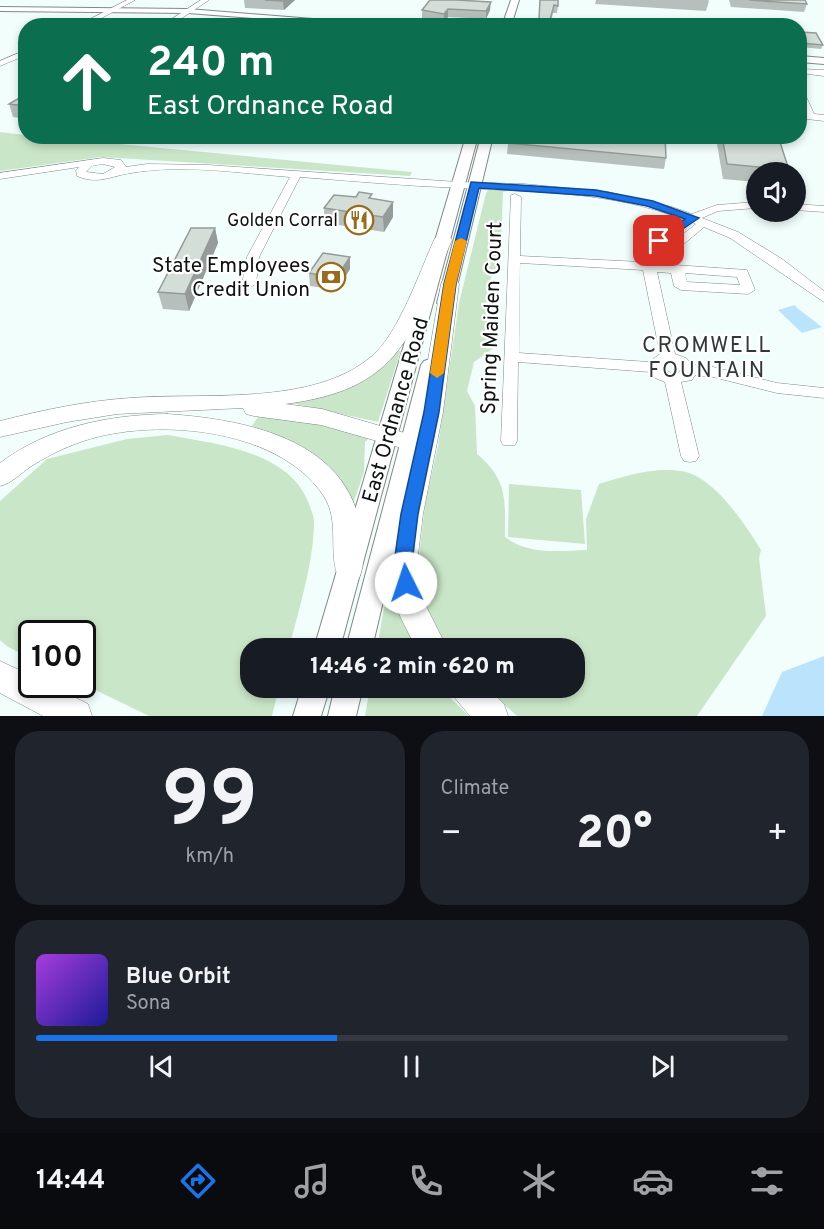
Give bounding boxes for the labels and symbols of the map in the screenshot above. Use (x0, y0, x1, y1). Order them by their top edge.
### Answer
restaurant icon: Golden Corral (343, 204, 375, 236)
place label: Golden Corral (227, 210, 338, 233)
pin (633, 215, 684, 266)
street label: Spring Maiden Court (476, 221, 509, 415)
place label: State Employees Credit Union (152, 253, 310, 304)
bank icon: State Employees Credit Union (315, 261, 347, 293)
street label: East Ordnance Road (357, 315, 436, 506)
district label: CROMWELL FOUNTAIN (642, 333, 772, 385)
position arrow (374, 551, 438, 615)
speed limit sign: 100 (18, 620, 96, 698)

